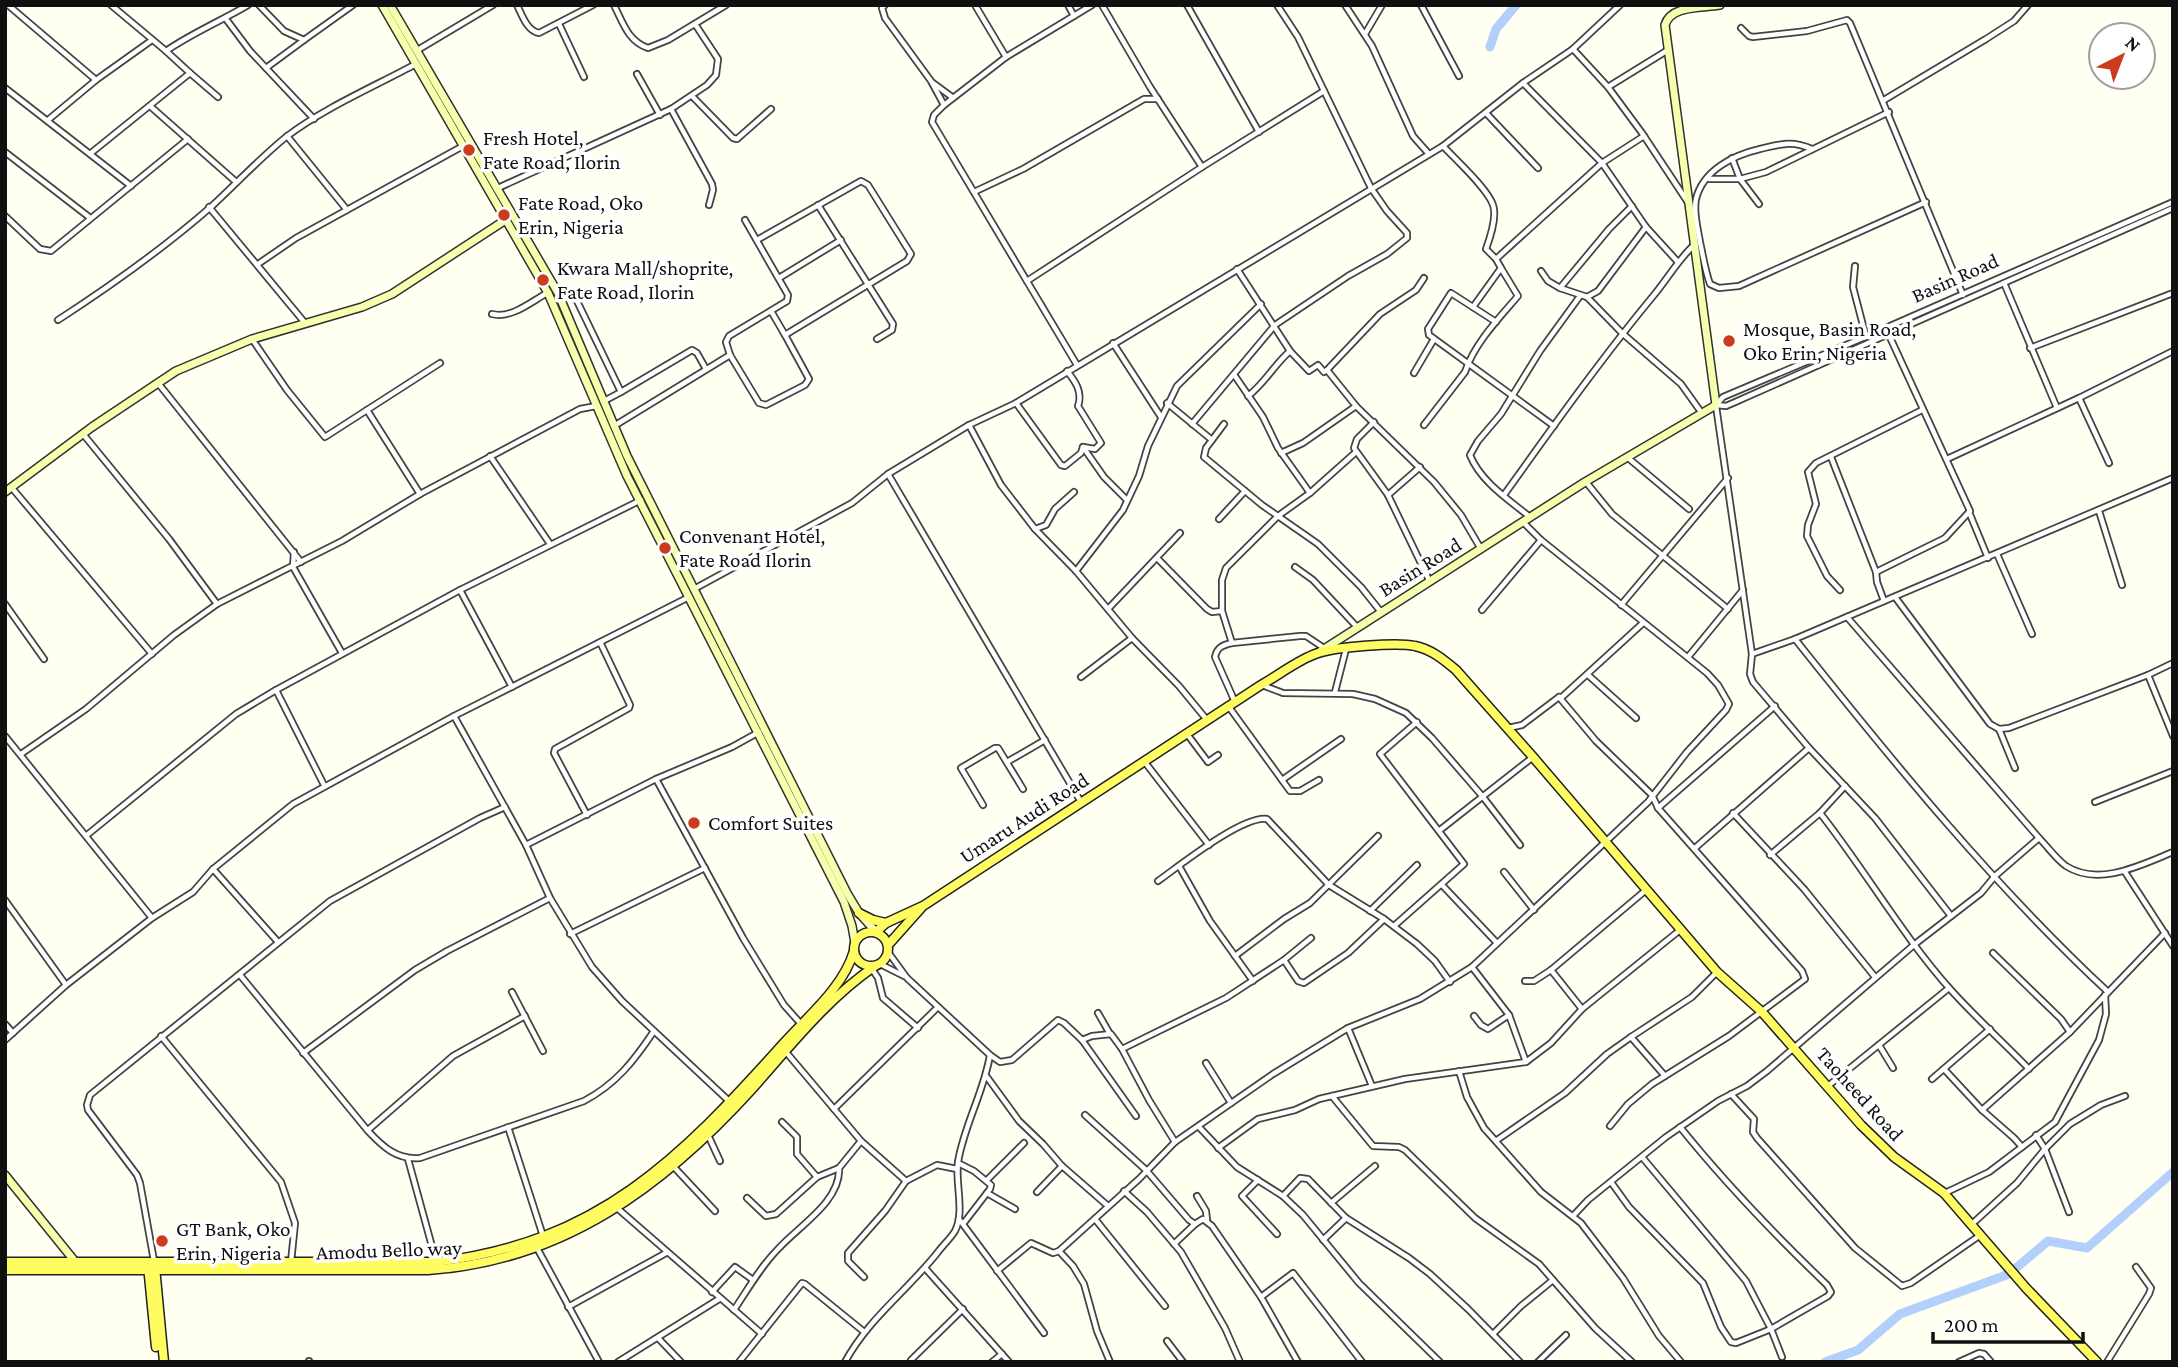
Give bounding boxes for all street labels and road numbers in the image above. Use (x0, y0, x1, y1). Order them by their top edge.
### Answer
street label: Basin Road (1908, 248, 2002, 308)
street label: Basin Road (1374, 532, 1466, 602)
street label: Umaru Audi Road (955, 767, 1093, 869)
street label: Taoheed Road (1812, 1042, 1908, 1146)
street label: Amodu Bello way (316, 1235, 463, 1265)

